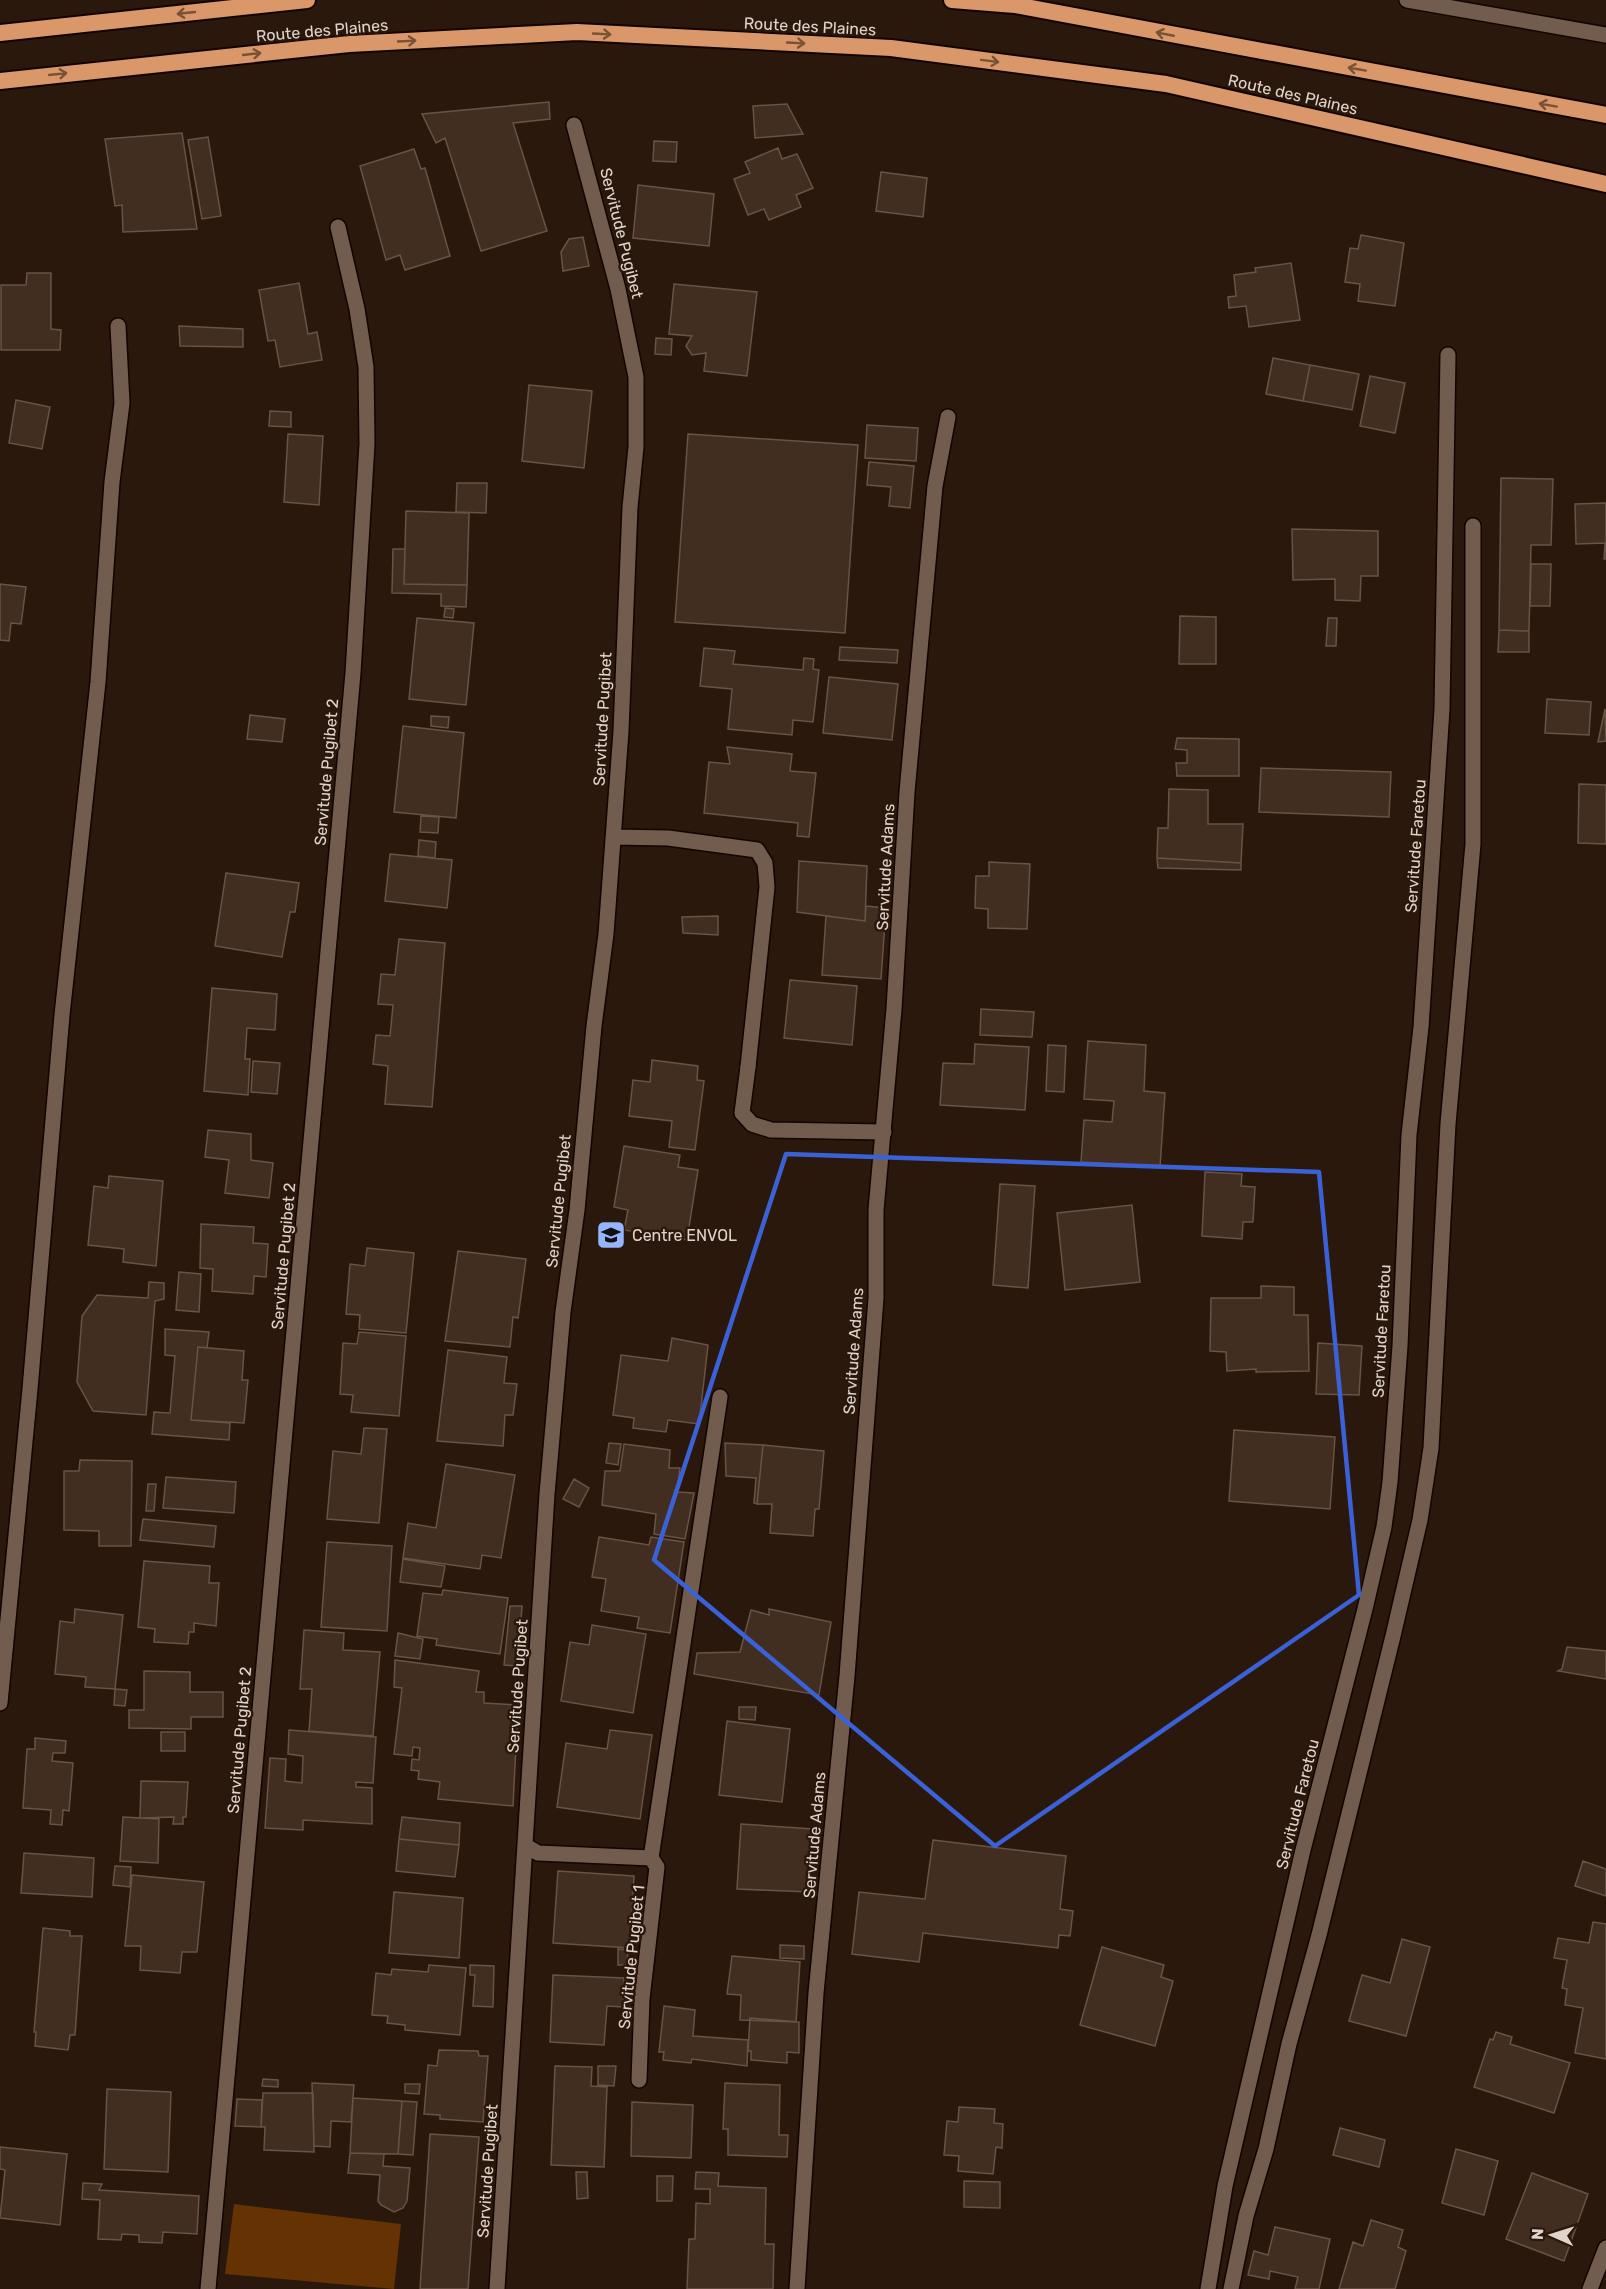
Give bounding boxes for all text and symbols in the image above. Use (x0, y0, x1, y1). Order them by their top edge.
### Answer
one-way arrow (177, 8, 197, 19)
street label: Route des Plaines (743, 14, 877, 39)
street label: Route des Plaines (255, 15, 389, 46)
one-way arrow (591, 28, 611, 39)
one-way arrow (1156, 28, 1175, 39)
one-way arrow (396, 35, 416, 46)
one-way arrow (786, 38, 806, 49)
one-way arrow (242, 48, 262, 59)
one-way arrow (980, 56, 1000, 67)
one-way arrow (1347, 63, 1367, 74)
one-way arrow (48, 69, 68, 80)
street label: Route des Plaines (1226, 70, 1360, 119)
one-way arrow (1539, 99, 1559, 110)
street label: Servitude Pugibet (596, 166, 647, 300)
street label: Servitude Pugibet (590, 652, 615, 786)
street label: Servitude Pugibet 2 (311, 698, 342, 846)
street label: Servitude Faretou (1401, 779, 1430, 913)
street label: Servitude Adams (873, 803, 898, 931)
street label: Servitude Pugibet (542, 1133, 575, 1269)
street label: Servitude Pugibet 2 (268, 1182, 299, 1330)
school or university icon: Centre ENVOL (595, 1219, 627, 1251)
place label: Centre ENVOL (632, 1226, 737, 1245)
street label: Servitude Faretou (1369, 1264, 1394, 1398)
street label: Servitude Adams (840, 1287, 867, 1415)
street label: Servitude Pugibet (503, 1619, 532, 1754)
street label: Servitude Pugibet 2 (224, 1666, 255, 1814)
street label: Servitude Faretou (1272, 1737, 1323, 1871)
street label: Servitude Adams (800, 1771, 829, 1899)
street label: Servitude Pugibet 1 (614, 1884, 649, 2030)
street label: Servitude Pugibet (473, 2104, 502, 2239)
north arrow (1522, 2205, 1582, 2265)
text: N (1528, 2228, 1547, 2240)

